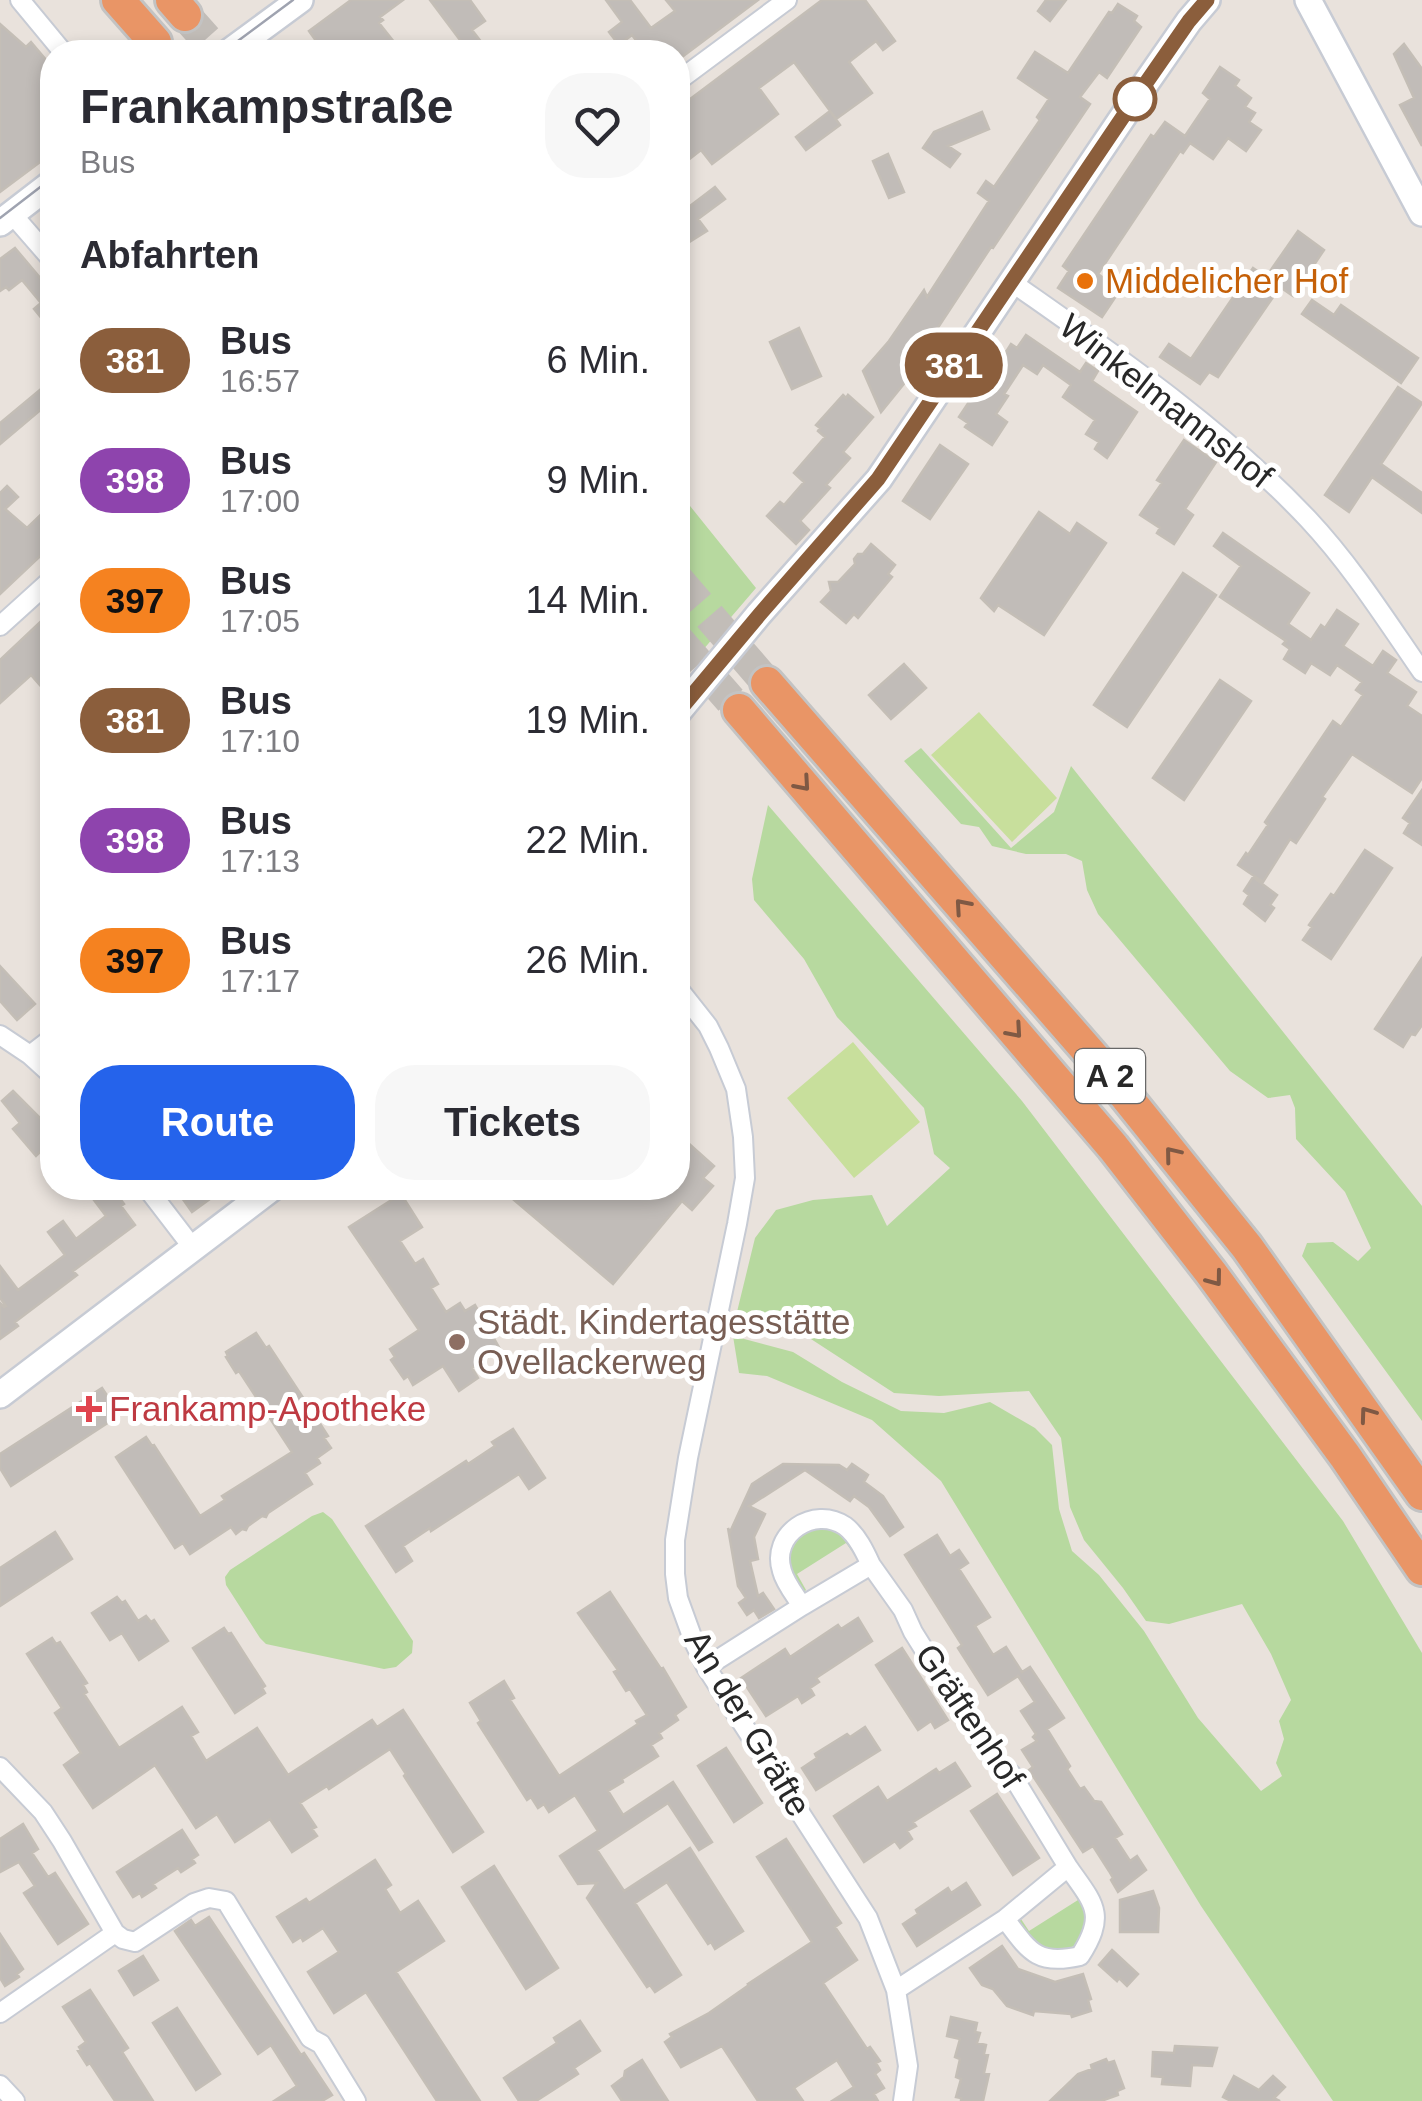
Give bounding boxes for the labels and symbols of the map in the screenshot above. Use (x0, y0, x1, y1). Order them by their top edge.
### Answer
unlabelled marker (1114, 78, 1156, 120)
place label: Middelicher Hof (1105, 261, 1348, 300)
marker: Middelicher Hof (1074, 270, 1096, 292)
street label: Winkelmannshof (1052, 306, 1280, 496)
line badge: 381 (896, 332, 1012, 398)
one-way arrow (791, 773, 809, 791)
one-way arrow (955, 899, 973, 918)
one-way arrow (1003, 1019, 1021, 1037)
road number: A 2 (1075, 1049, 1145, 1103)
one-way arrow (1166, 1147, 1184, 1165)
one-way arrow (1203, 1268, 1221, 1286)
place label: Städt. Kindertagesstätte Ovellackerweg (477, 1302, 851, 1381)
marker: Städt. Kindertagesstätte Ovellackerweg (446, 1331, 468, 1353)
place label: Frankamp-Apotheke (109, 1389, 426, 1428)
marker: Frankamp-Apotheke (78, 1398, 100, 1420)
one-way arrow (1361, 1407, 1379, 1425)
street label: An der Gräfte (678, 1623, 819, 1823)
street label: Gräftenhof (908, 1636, 1033, 1795)

